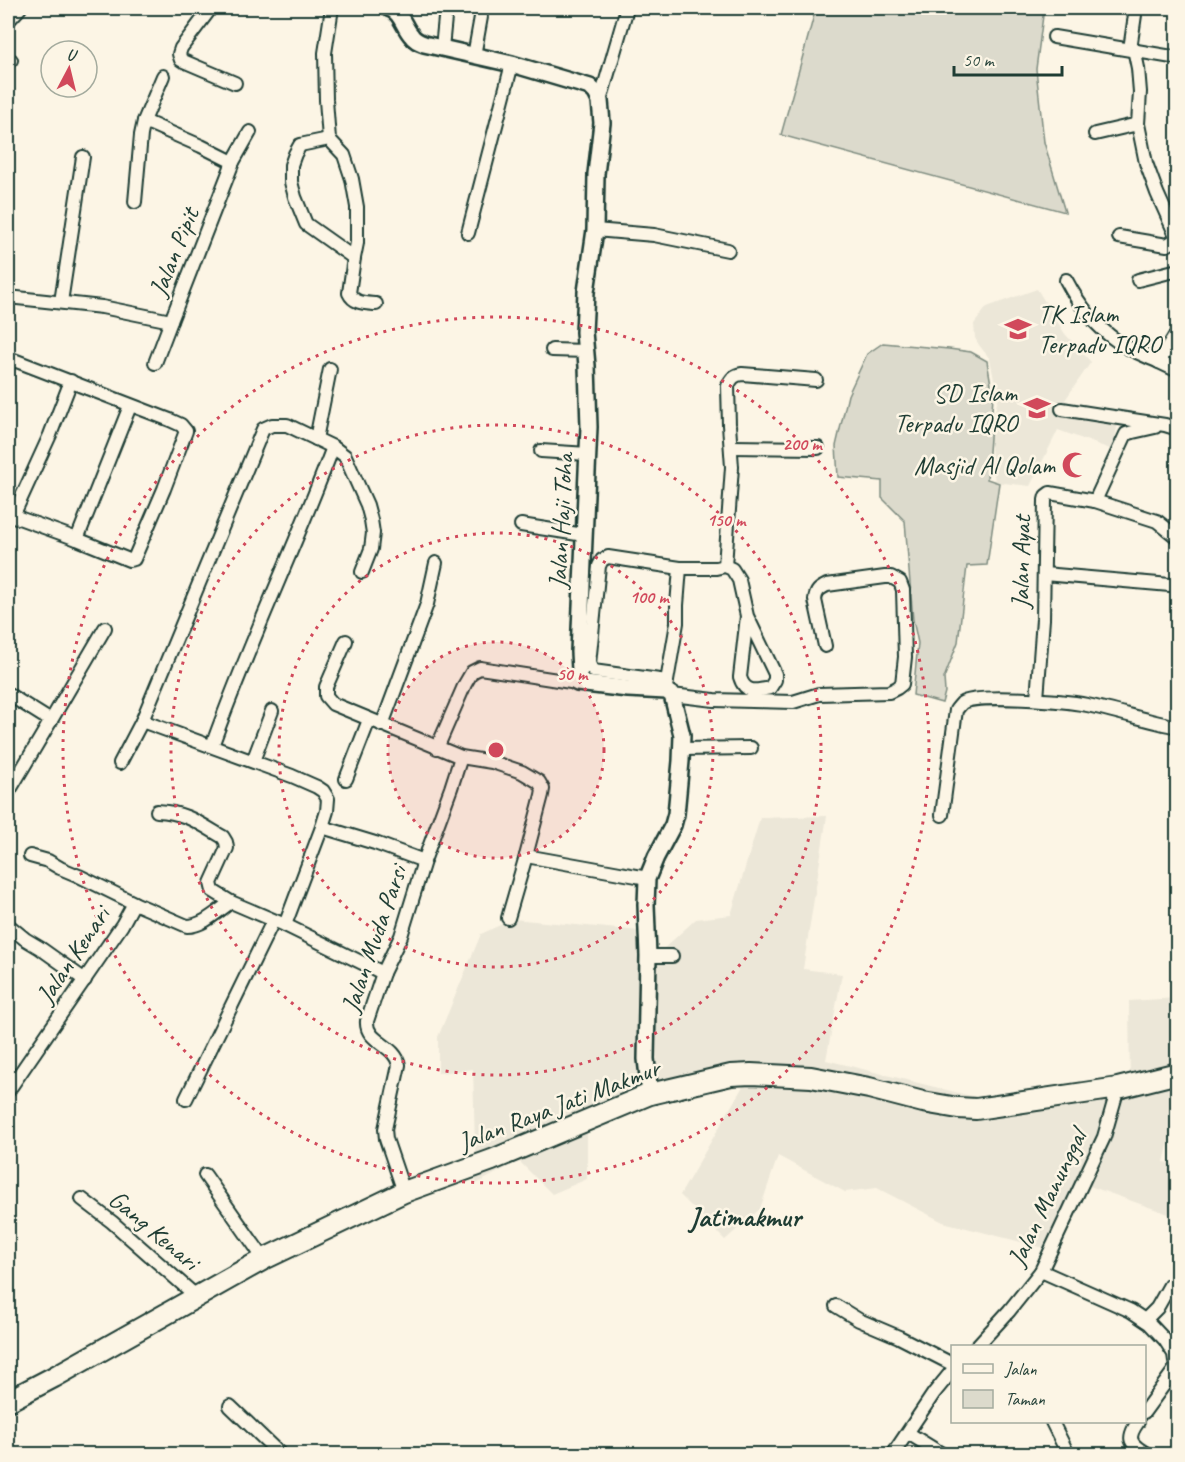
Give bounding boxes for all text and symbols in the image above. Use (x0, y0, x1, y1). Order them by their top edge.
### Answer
north arrow (39, 39, 99, 99)
scale bar (954, 39, 1062, 77)
text: U (66, 45, 79, 66)
text: 50 m (963, 49, 996, 71)
street label: Jalan Pipit (141, 201, 207, 303)
place label: TK Islam Terpadu IQRO (1038, 298, 1164, 361)
school or university icon: TK Islam Terpadu IQRO (1003, 314, 1033, 344)
place label: SD Islam Terpadu IQRO (894, 377, 1020, 440)
school or university icon: SD Islam Terpadu IQRO (1022, 393, 1052, 423)
text: 200 m (783, 433, 823, 455)
place label: Masjid Al Qolam (914, 449, 1056, 482)
street label: Jalan Haji Toha (541, 450, 581, 591)
mosque icon: Masjid Al Qolam (1060, 450, 1090, 480)
text: 150 m (707, 509, 747, 531)
street label: Jalan Ayat (1004, 513, 1038, 611)
text: 100 m (630, 586, 670, 608)
text: 50 m (557, 663, 589, 685)
centre of rings (486, 740, 506, 760)
street label: Jalan Muda Parsi (333, 858, 415, 1019)
street label: Jalan Kenari (28, 898, 119, 1011)
street label: Jalan Raya Jati Makmur (452, 1050, 667, 1159)
street label: Jalan Manunggal (999, 1120, 1096, 1273)
street label: Gang Kenari (102, 1182, 209, 1280)
district label: Jatimakmur (687, 1199, 804, 1234)
legend (951, 1345, 1146, 1423)
text: Jalan (1004, 1358, 1037, 1380)
text: Taman (1005, 1388, 1046, 1410)

